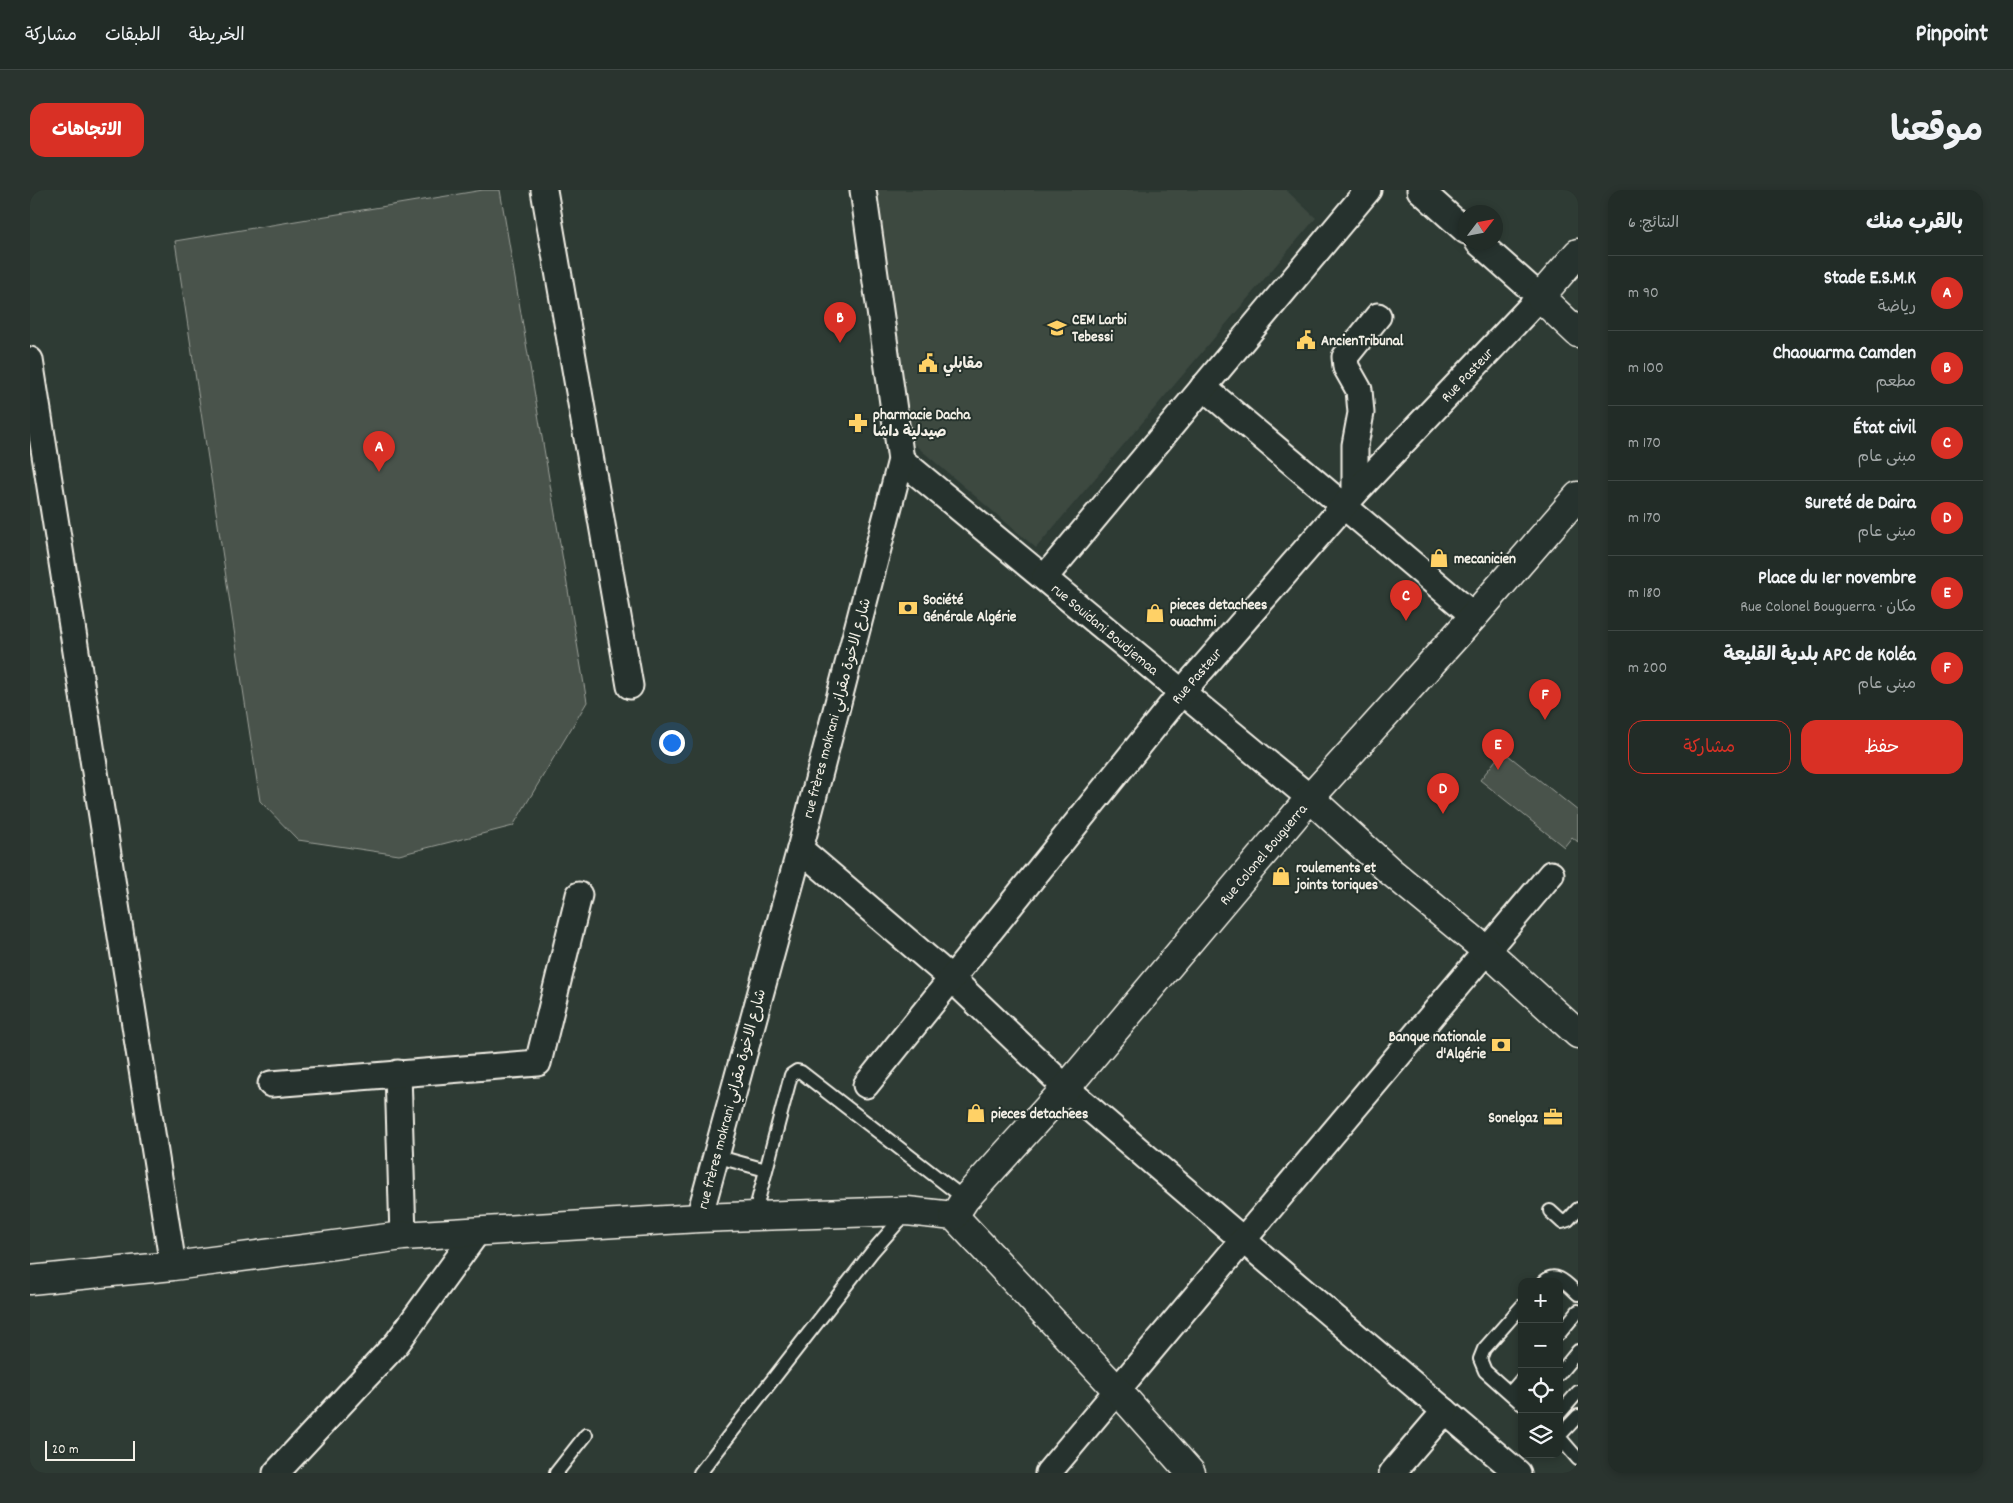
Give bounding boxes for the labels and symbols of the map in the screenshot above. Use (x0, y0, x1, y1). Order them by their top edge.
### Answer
north arrow (1458, 205, 1503, 250)
pin: B (824, 302, 856, 343)
place label: CEM Larbi Tebessi (1072, 310, 1127, 349)
school or university icon: CEM Larbi Tebessi (1046, 317, 1068, 339)
public building icon: AncienTribunal (1295, 329, 1317, 351)
place label: AncienTribunal (1321, 331, 1404, 353)
street label: Rue Pasteur (1437, 343, 1500, 408)
public building icon: مقابلي (917, 352, 939, 374)
place label: مقابلي (943, 354, 983, 377)
place label: pharmacie Dacha صيدلية داشا (873, 405, 971, 444)
pharmacy icon: pharmacie Dacha صيدلية داشا (847, 412, 869, 434)
pin: A (363, 431, 395, 472)
shop icon: mecanicien (1428, 547, 1450, 569)
place label: mecanicien (1454, 549, 1516, 571)
street label: rue Souidani Boudjemaa (1045, 579, 1163, 682)
pin: C (1390, 580, 1422, 621)
place label: Société Générale Algérie (923, 590, 1017, 629)
place label: pieces detachees ouachmi (1170, 595, 1267, 634)
street label: rue frères mokrani شارع الاخوة مقراني (798, 596, 878, 821)
bank icon: Société Générale Algérie (897, 597, 919, 619)
shop icon: pieces detachees ouachmi (1144, 602, 1166, 624)
street label: Rue Pasteur (1167, 644, 1229, 710)
pin: F (1529, 679, 1561, 720)
pin: E (1482, 729, 1514, 770)
your location (659, 730, 685, 756)
pin: D (1427, 773, 1459, 814)
street label: Rue Colonel Bouguerra (1215, 799, 1314, 911)
place label: roulements et joints toriques (1294, 858, 1378, 897)
shop icon: roulements et joints toriques (1270, 865, 1292, 887)
street label: rue frères mokrani شارع الاخوة مقراني (693, 987, 773, 1212)
place label: Banque nationale d'Algérie (1389, 1027, 1486, 1066)
bank icon: Banque nationale d'Algérie (1490, 1034, 1512, 1056)
shop icon: pieces detachees (965, 1102, 987, 1124)
place label: pieces detachees (991, 1104, 1088, 1126)
office icon: Sonelgaz (1542, 1106, 1564, 1128)
place label: Sonelgaz (1488, 1108, 1538, 1130)
scale bar (45, 1438, 135, 1461)

